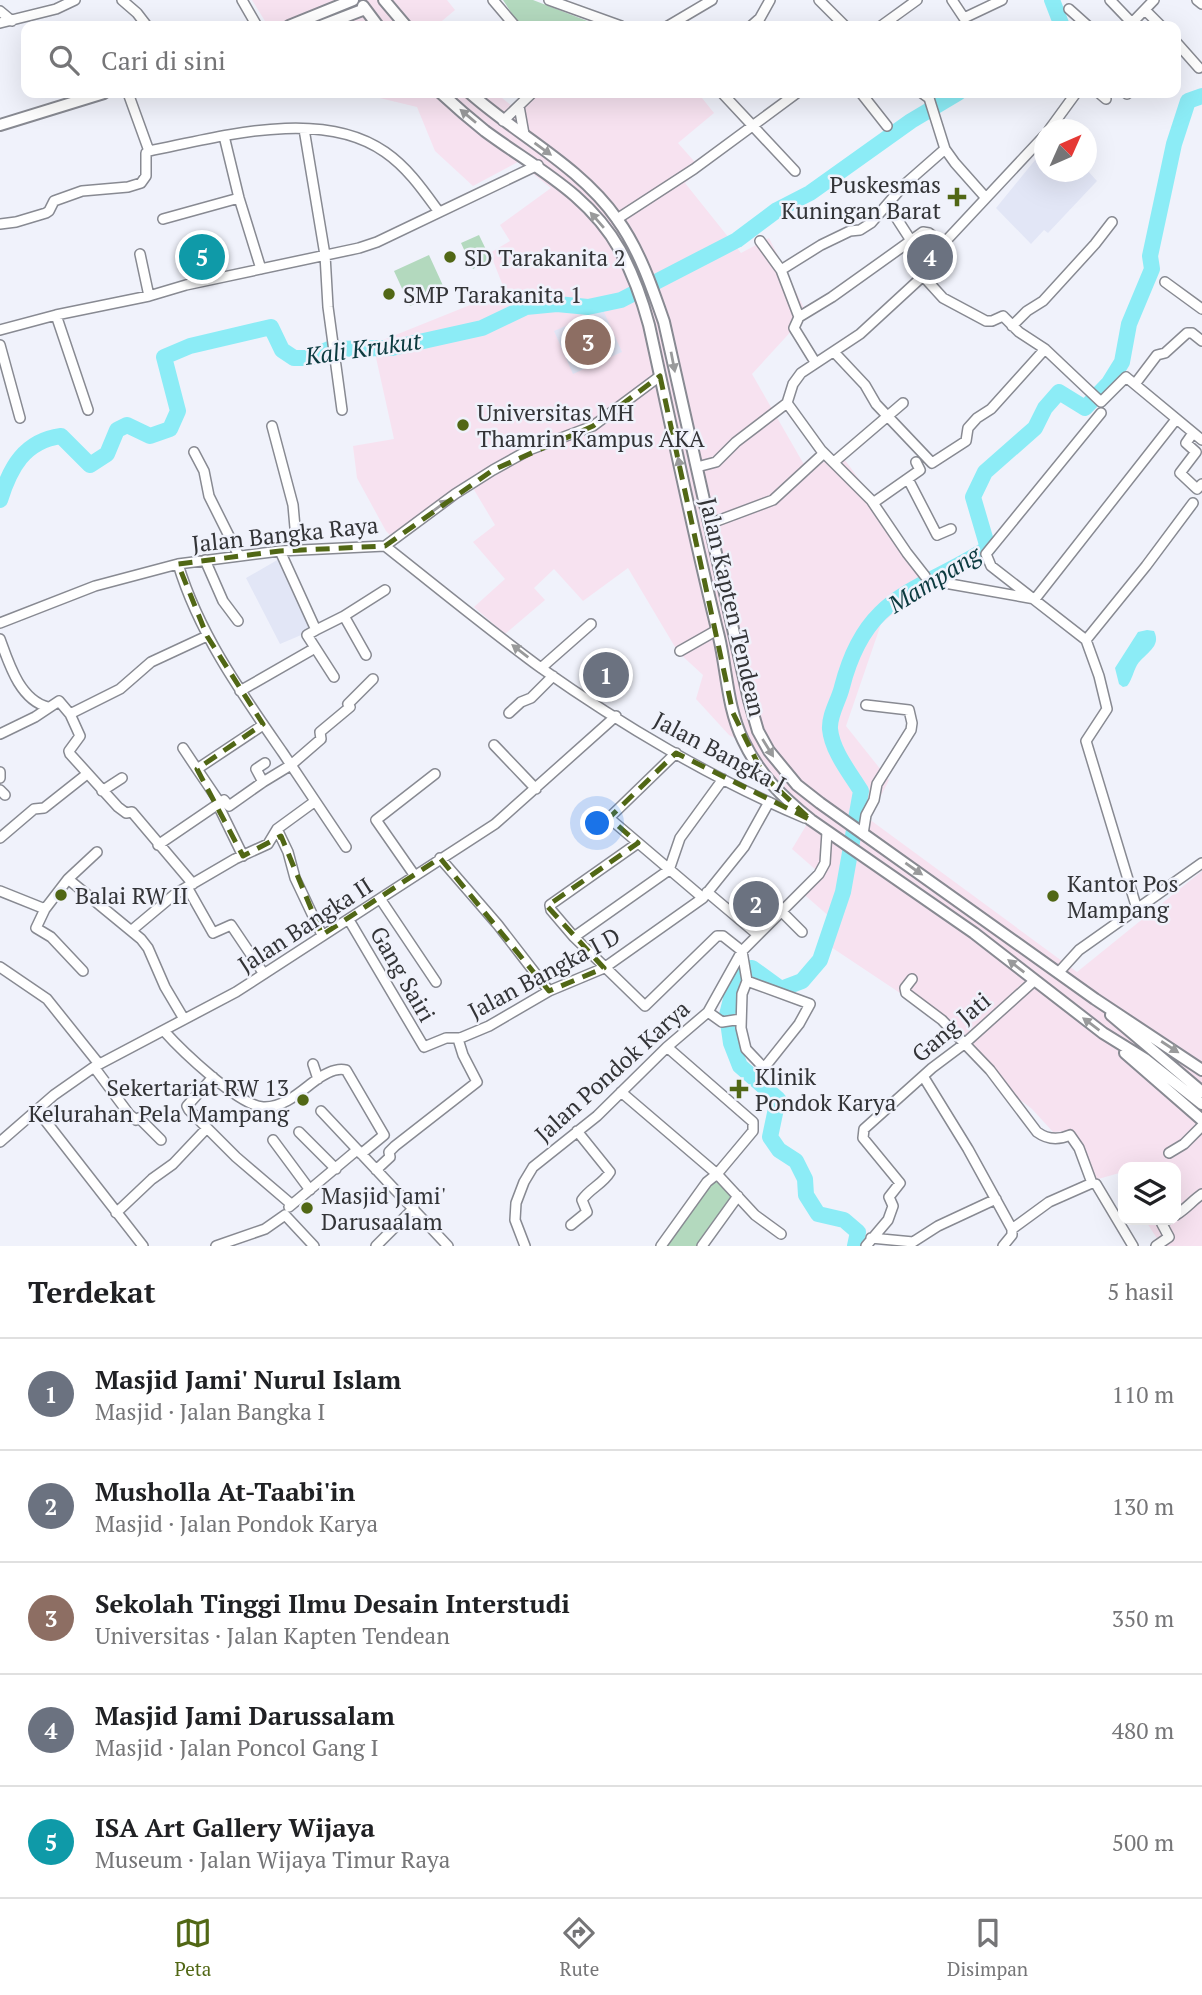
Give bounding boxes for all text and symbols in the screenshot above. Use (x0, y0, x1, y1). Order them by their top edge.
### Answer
search box (21, 21, 1181, 98)
icon: search (45, 41, 83, 79)
text: Cari di sini (101, 43, 226, 77)
one-way arrow (460, 109, 477, 124)
north arrow (1034, 119, 1097, 182)
one-way arrow (534, 141, 552, 155)
place label: Puskesmas Kuningan Barat (781, 169, 941, 226)
marker: Puskesmas Kuningan Barat (947, 187, 967, 207)
one-way arrow (590, 211, 605, 228)
pin: 5 (179, 231, 225, 283)
pin: 4 (907, 231, 953, 283)
place label: SD Tarakanita 2 (464, 242, 626, 273)
marker: SD Tarakanita 2 (442, 249, 458, 265)
place label: SMP Tarakanita 1 (403, 279, 582, 310)
marker: SMP Tarakanita 1 (381, 286, 397, 302)
pin: 3 (565, 316, 611, 368)
water label: Kali Krukut (302, 324, 424, 372)
one-way arrow (668, 351, 679, 373)
place label: Universitas MH Thamrin Kampus AKA (477, 397, 705, 454)
marker: Universitas MH Thamrin Kampus AKA (455, 417, 471, 433)
one-way arrow (674, 456, 685, 478)
street label: Jalan Kapten Tendean (693, 495, 773, 720)
one-way arrow (431, 499, 449, 513)
street label: Jalan Bangka Raya (190, 509, 380, 559)
water label: Mampang (881, 537, 987, 621)
one-way arrow (511, 644, 529, 659)
pin: 1 (583, 649, 629, 701)
street label: Jalan Bangka I (648, 704, 792, 800)
one-way arrow (762, 739, 775, 758)
your location (580, 806, 614, 840)
one-way arrow (905, 862, 923, 876)
place label: Kantor Pos Mampang (1067, 868, 1179, 925)
street label: Jalan Bangka II (232, 870, 378, 980)
pin: 2 (733, 878, 779, 930)
place label: Balai RW II (75, 880, 188, 911)
marker: Balai RW II (53, 887, 69, 903)
marker: Kantor Pos Mampang (1045, 888, 1061, 904)
street label: Jalan Bangka I D (463, 920, 625, 1026)
street label: Gang Sairi (363, 921, 443, 1027)
one-way arrow (1007, 959, 1025, 974)
street label: Gang Jati (905, 985, 997, 1069)
street label: Jalan Pondok Karya (528, 993, 696, 1149)
one-way arrow (1082, 1018, 1100, 1032)
one-way arrow (1160, 1040, 1179, 1053)
place label: Klinik Pondok Karya (755, 1061, 897, 1118)
place label: Sekertariat RW 13 Kelurahan Pela Mampang (28, 1072, 290, 1129)
marker: Klinik Pondok Karya (729, 1079, 749, 1099)
marker: Sekertariat RW 13 Kelurahan Pela Mampang (295, 1092, 311, 1108)
map controls (1118, 1162, 1181, 1225)
button: layers (1118, 1162, 1181, 1225)
place label: Masjid Jami' Darusaalam (321, 1180, 446, 1237)
marker: Masjid Jami' Darusaalam (299, 1200, 315, 1216)
text: Terdekat (28, 1272, 156, 1312)
text: 5 hasil (1107, 1276, 1174, 1307)
text: Masjid Jami' Nurul Islam (95, 1362, 401, 1396)
text: 1 (45, 1379, 58, 1410)
text: 110 m (1112, 1379, 1174, 1410)
text: Masjid · Jalan Bangka I (95, 1396, 325, 1427)
text: Musholla At-Taabi'in (95, 1474, 355, 1508)
text: 2 (45, 1491, 58, 1522)
text: 130 m (1112, 1491, 1174, 1522)
text: Masjid · Jalan Pondok Karya (95, 1508, 378, 1539)
text: Sekolah Tinggi Ilmu Desain Interstudi (95, 1586, 570, 1620)
text: 3 (45, 1603, 58, 1634)
text: 350 m (1112, 1603, 1174, 1634)
text: Universitas · Jalan Kapten Tendean (95, 1620, 450, 1651)
text: Masjid Jami Darussalam (95, 1698, 395, 1732)
text: 4 (45, 1715, 58, 1746)
text: 480 m (1112, 1715, 1174, 1746)
text: Masjid · Jalan Poncol Gang I (95, 1732, 379, 1763)
text: ISA Art Gallery Wijaya (95, 1810, 375, 1844)
text: 5 (45, 1827, 58, 1858)
text: 500 m (1112, 1827, 1174, 1858)
text: Museum · Jalan Wijaya Timur Raya (95, 1844, 450, 1875)
tab: Peta (174, 1914, 212, 1981)
tab: Rute (560, 1914, 599, 1981)
tab: Disimpan (947, 1914, 1028, 1981)

